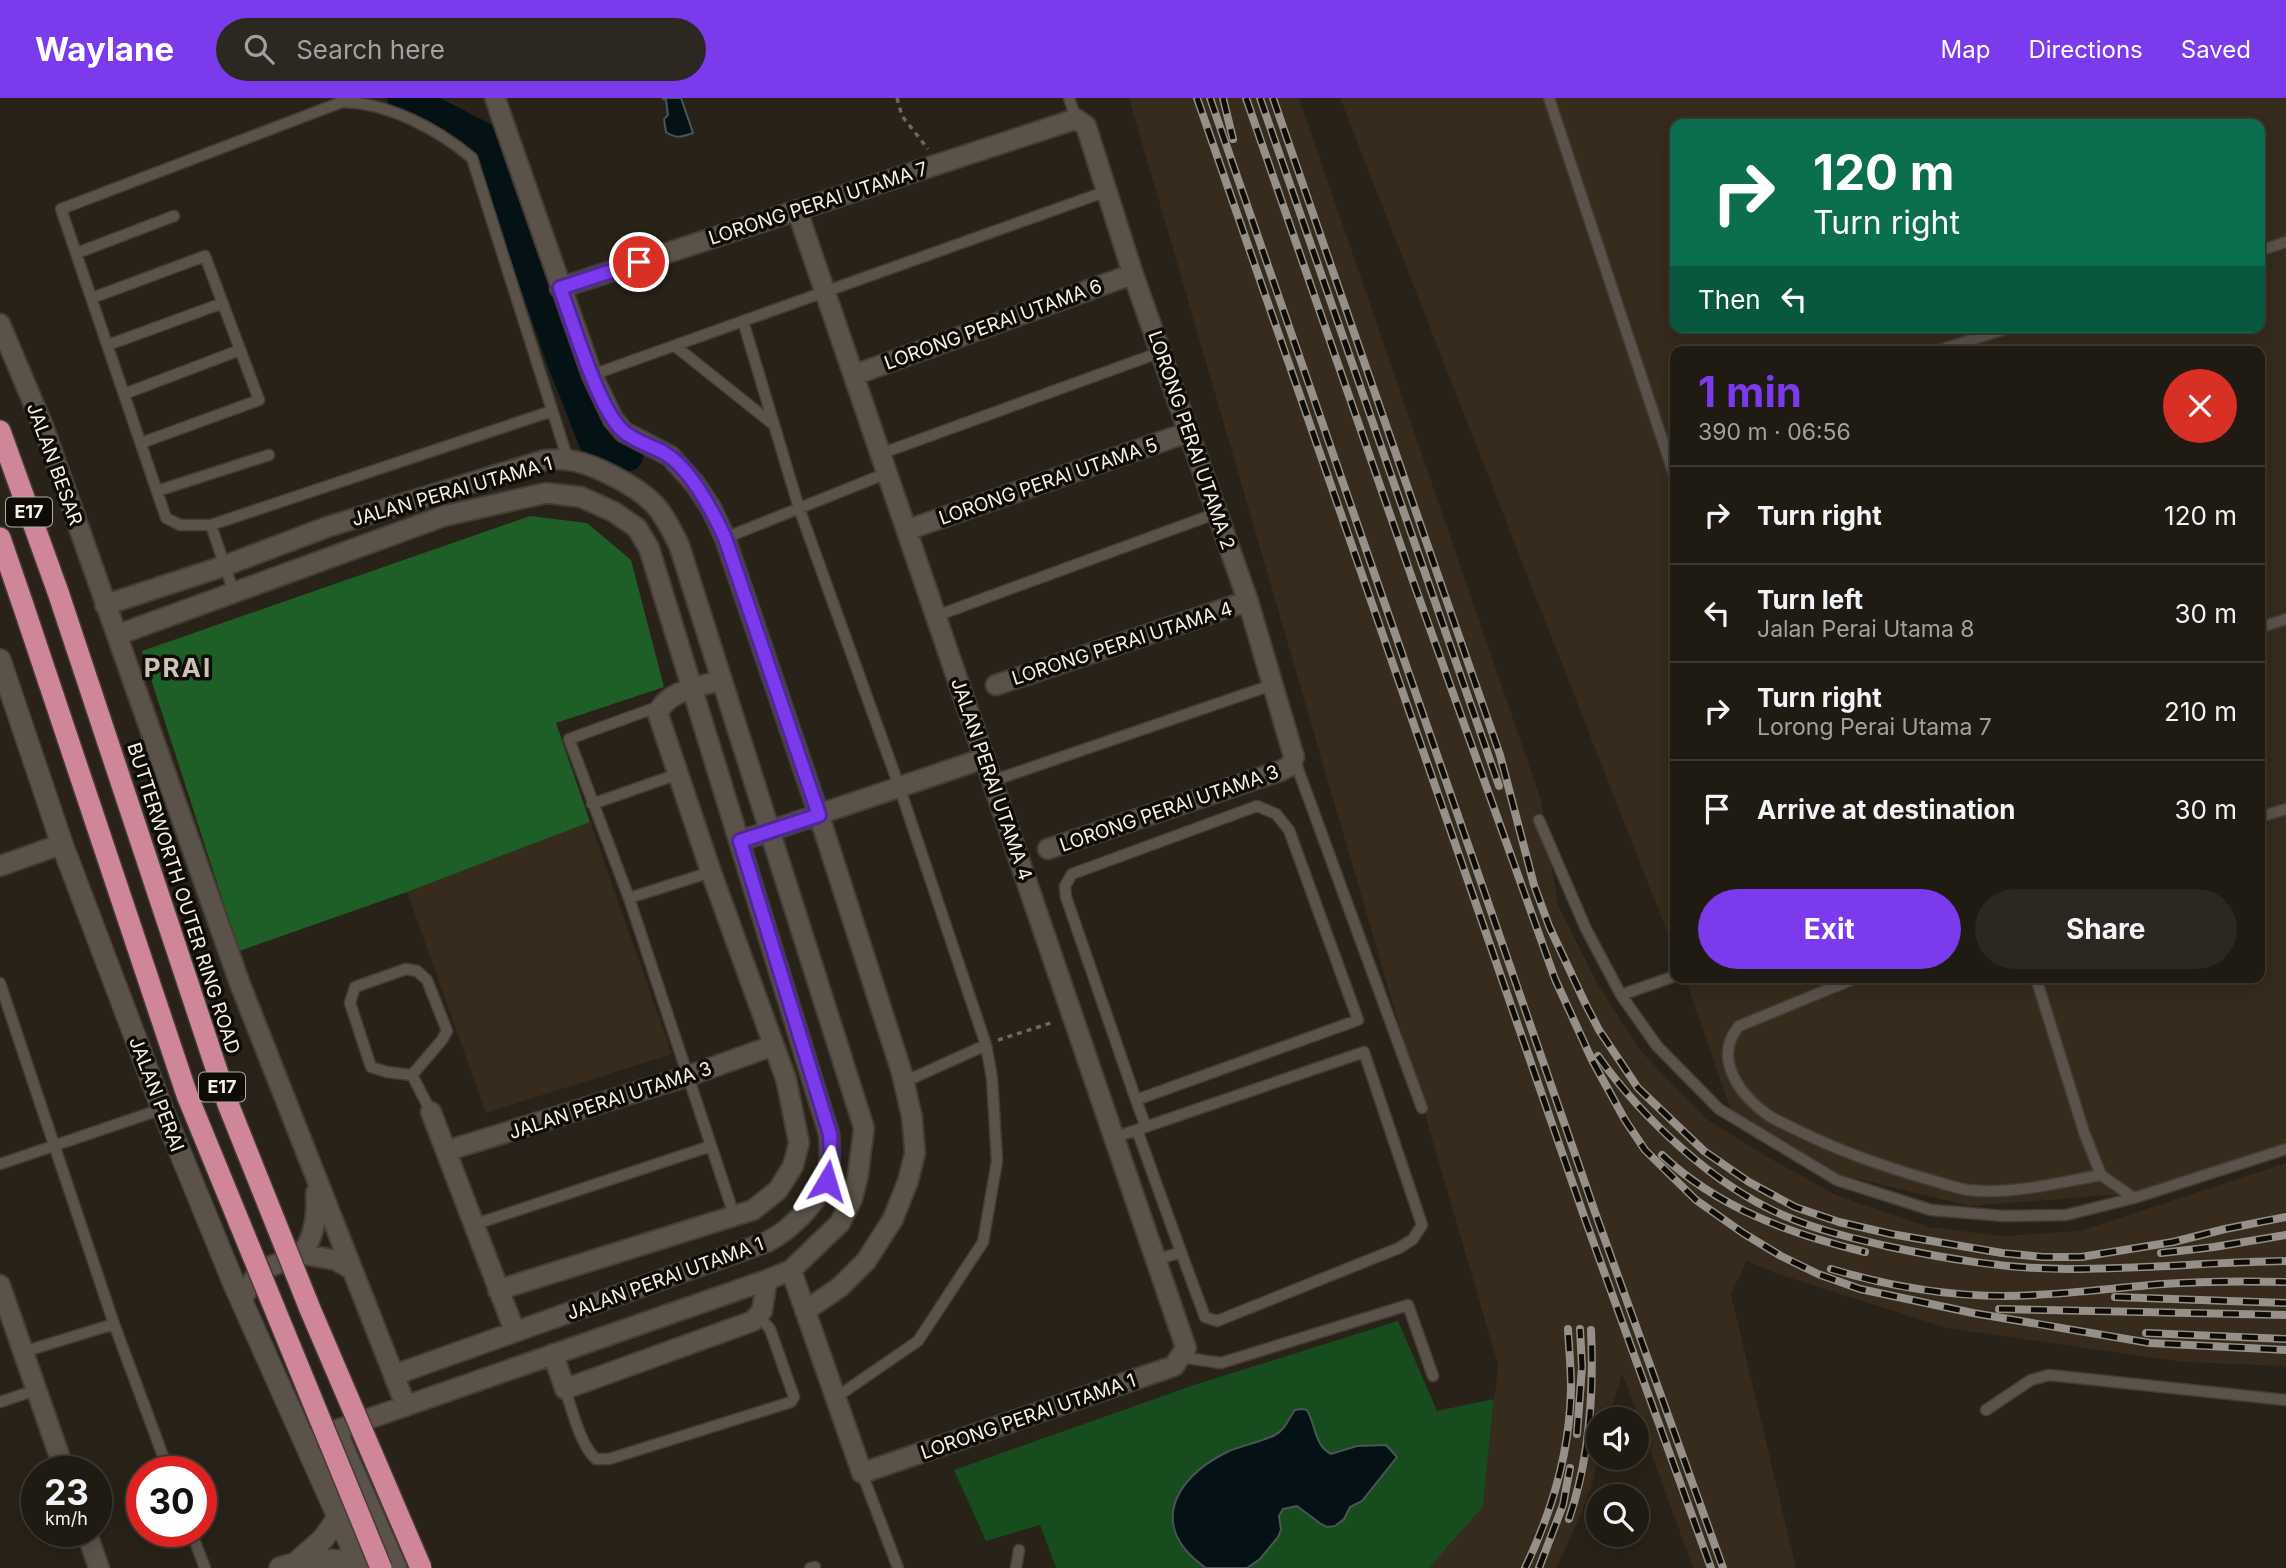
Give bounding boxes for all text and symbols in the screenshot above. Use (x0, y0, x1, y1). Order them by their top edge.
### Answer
search box (216, 18, 706, 81)
text: Waylane (35, 29, 174, 69)
icon: search (240, 30, 278, 68)
text: Search here (296, 34, 445, 65)
text: Map (1941, 35, 1990, 64)
text: Directions (2028, 35, 2143, 64)
text: Saved (2181, 35, 2251, 64)
text: 120 m (1813, 143, 1954, 202)
icon: right (1698, 147, 1789, 238)
street label: LORONG PERAI UTAMA 7 (706, 157, 931, 250)
text: Turn right (1813, 203, 1960, 242)
pin (609, 232, 669, 292)
icon: arrive (620, 243, 658, 281)
street label: LORONG PERAI UTAMA 6 (881, 274, 1105, 375)
icon: left (1775, 280, 1813, 318)
text: Then (1698, 284, 1761, 315)
street label: LORONG PERAI UTAMA 2 (1143, 328, 1240, 553)
text: 1 min (1698, 366, 1802, 417)
button: close (2163, 369, 2237, 443)
street label: JALAN BESAR (22, 400, 87, 528)
text: 390 m · 06:56 (1698, 418, 1851, 446)
street label: LORONG PERAI UTAMA 5 (936, 433, 1161, 530)
street label: JALAN PERAI UTAMA 1 (349, 452, 555, 531)
icon: right (1698, 496, 1736, 534)
road number: E17 (6, 498, 52, 526)
text: Turn right (1757, 500, 1882, 531)
text: 120 m (2164, 500, 2237, 531)
text: Turn left (1757, 584, 1863, 615)
icon: left (1698, 594, 1736, 632)
street label: LORONG PERAI UTAMA 4 (1009, 597, 1235, 690)
text: 30 m (2174, 598, 2237, 629)
text: Jalan Perai Utama 8 (1757, 615, 1975, 643)
district label: PRAI (144, 652, 212, 683)
street label: JALAN PERAI UTAMA 4 (946, 675, 1037, 883)
text: Turn right (1757, 682, 1882, 713)
icon: right (1698, 692, 1736, 730)
text: 210 m (2164, 696, 2237, 727)
text: Lorong Perai Utama 7 (1757, 713, 1992, 741)
street label: BUTTERWORTH OUTER RING ROAD (122, 740, 245, 1057)
street label: LORONG PERAI UTAMA 3 (1057, 760, 1282, 857)
icon: arrive (1698, 790, 1736, 828)
text: Arrive at destination (1757, 794, 2016, 825)
text: 30 m (2174, 794, 2237, 825)
button: Exit (1698, 889, 1961, 969)
button: Share (1975, 889, 2237, 969)
street label: JALAN PERAI (124, 1034, 189, 1155)
street label: JALAN PERAI UTAMA 3 (506, 1057, 714, 1144)
road number: E17 (199, 1072, 245, 1102)
position arrow (790, 1144, 864, 1218)
street label: JALAN PERAI UTAMA 1 (564, 1232, 767, 1325)
street label: LORONG PERAI UTAMA 1 (918, 1369, 1139, 1464)
map controls (1586, 1407, 1649, 1547)
button: sound (1586, 1407, 1649, 1470)
speed limit sign: 30 (126, 1456, 217, 1547)
text: 23 (44, 1471, 89, 1513)
button: search (1586, 1484, 1649, 1547)
text: km/h (45, 1508, 88, 1529)

